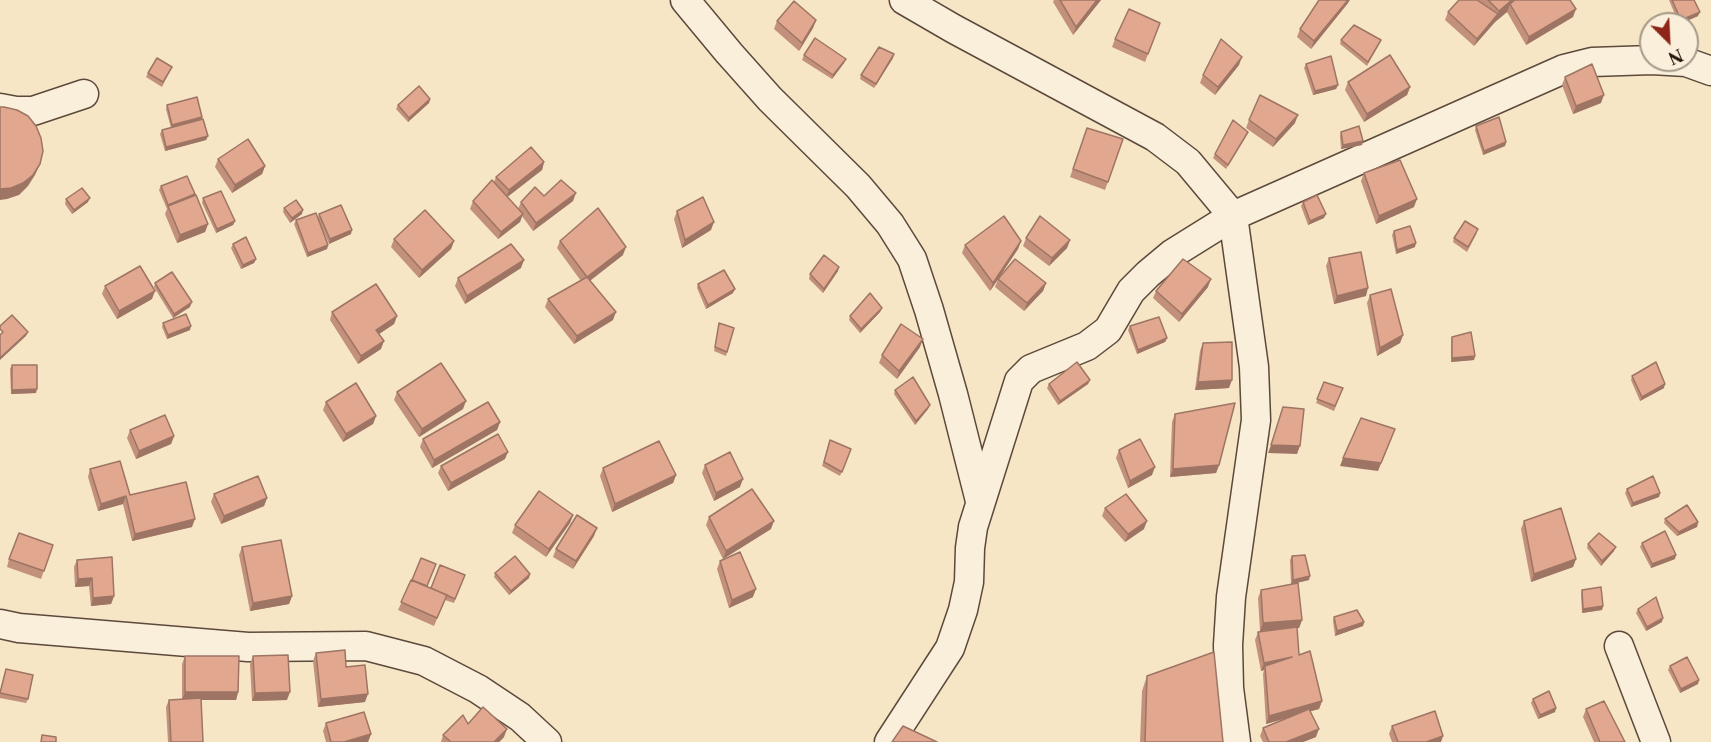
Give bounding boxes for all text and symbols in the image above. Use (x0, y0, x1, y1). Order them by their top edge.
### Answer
north arrow (1639, 12, 1699, 72)
text: N (1665, 45, 1686, 69)

